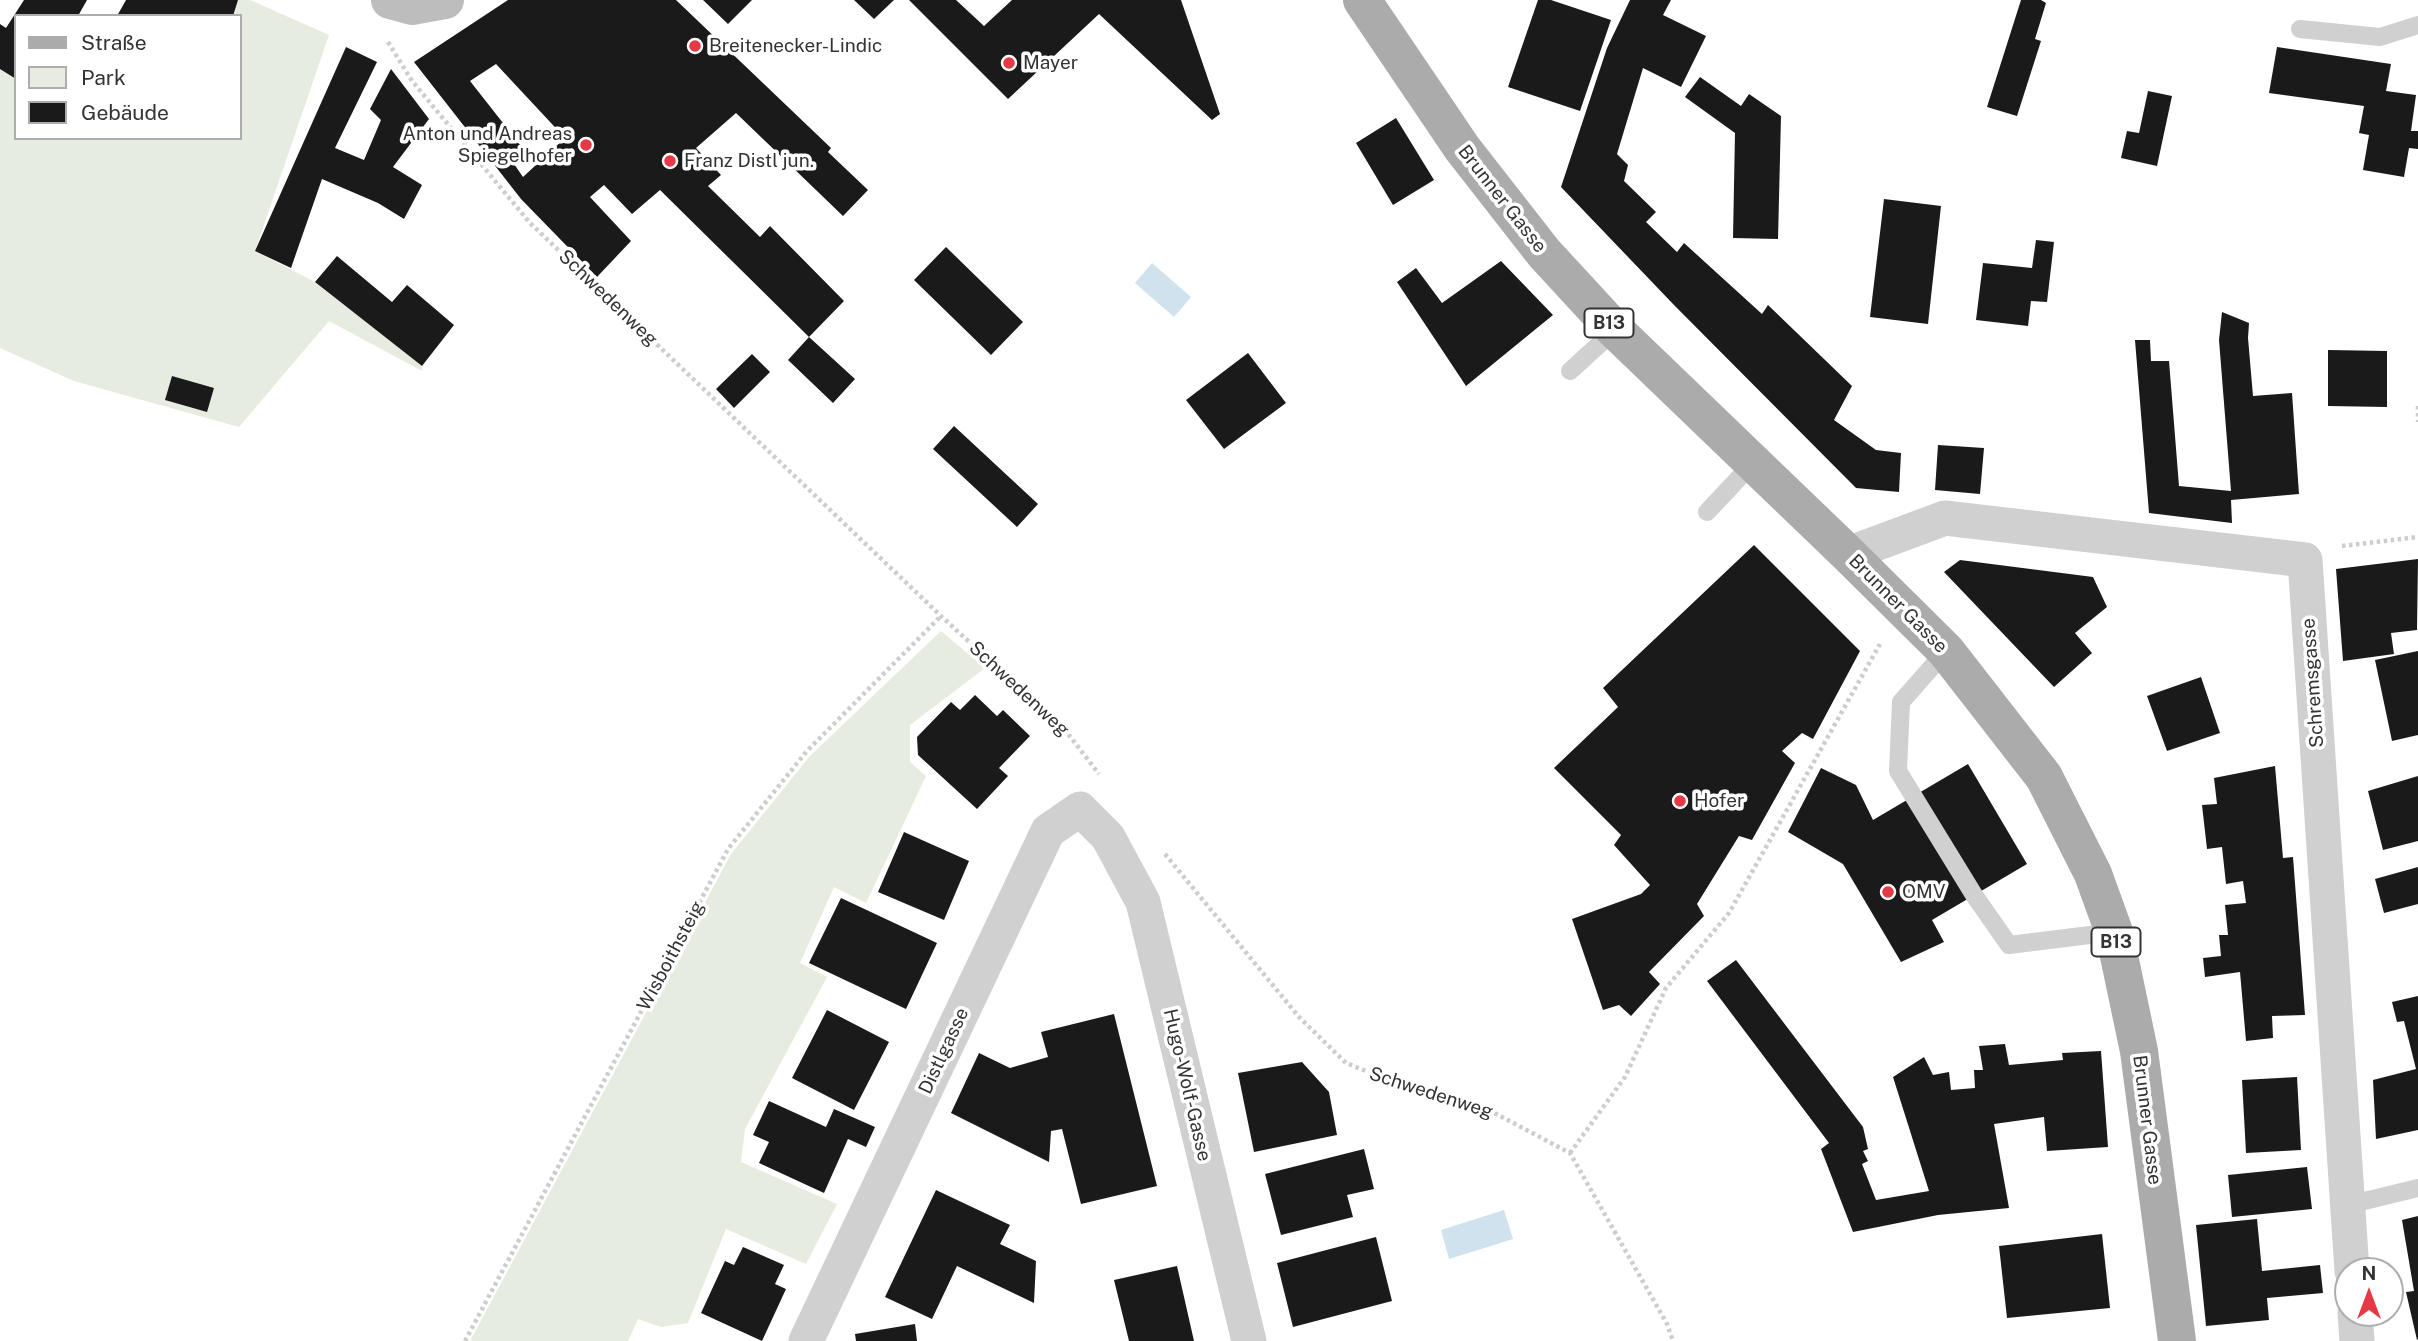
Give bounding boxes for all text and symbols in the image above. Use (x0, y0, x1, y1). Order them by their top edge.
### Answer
legend (14, 14, 242, 140)
text: Straße (81, 30, 147, 55)
place label: Breitenecker-Lindic (709, 35, 882, 57)
marker: Breitenecker-Lindic (687, 38, 703, 54)
place label: Mayer (1023, 52, 1078, 74)
marker: Mayer (1001, 55, 1017, 71)
text: Park (81, 65, 126, 90)
text: Gebäude (81, 100, 169, 125)
place label: Anton und Andreas Spiegelhofer (403, 123, 572, 167)
marker: Anton und Andreas Spiegelhofer (578, 137, 594, 153)
street label: Brunner Gasse (1453, 141, 1551, 257)
place label: Franz Distl jun. (684, 150, 814, 172)
marker: Franz Distl jun. (662, 153, 678, 169)
street label: Schwedenweg (554, 245, 662, 351)
road number: B13 (1584, 309, 1634, 338)
street label: Brunner Gasse (1844, 550, 1952, 658)
street label: Schremsgasse (2297, 617, 2329, 749)
street label: Schwedenweg (964, 637, 1074, 741)
place label: Hofer (1694, 790, 1744, 812)
marker: Hofer (1672, 793, 1688, 809)
place label: OMV (1902, 881, 1946, 903)
marker: OMV (1880, 884, 1896, 900)
street label: Wisboithsteig (632, 897, 710, 1015)
road number: B13 (2092, 928, 2140, 957)
street label: Distlgasse (914, 1004, 974, 1098)
street label: Hugo-Wolf-Gasse (1158, 1007, 1216, 1163)
street label: Brunner Gasse (2128, 1054, 2166, 1186)
street label: Schwedenweg (1366, 1062, 1496, 1124)
north arrow (2334, 1257, 2404, 1327)
text: N (2362, 1262, 2376, 1284)

